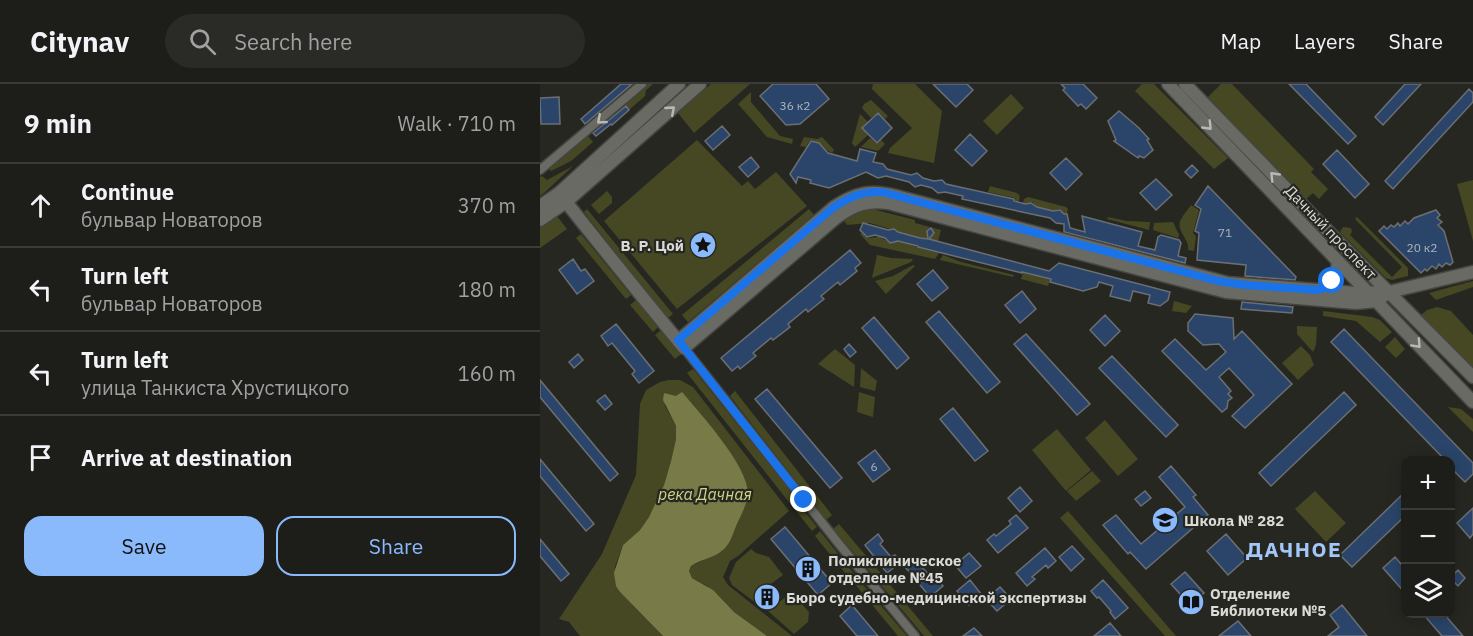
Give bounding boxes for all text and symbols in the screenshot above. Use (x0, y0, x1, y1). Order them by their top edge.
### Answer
search box (165, 14, 585, 68)
text: Citynav (30, 23, 129, 60)
icon: search (186, 25, 219, 58)
text: Search here (234, 27, 352, 56)
text: Map (1221, 27, 1261, 55)
text: Layers (1294, 27, 1356, 55)
text: Share (1389, 27, 1443, 55)
house number: 36 к2 (779, 98, 811, 113)
text: 9 min (24, 106, 92, 140)
one-way arrow (664, 106, 675, 117)
text: Walk · 710 m (398, 110, 516, 137)
one-way arrow (597, 113, 608, 124)
one-way arrow (1201, 120, 1212, 130)
one-way arrow (1270, 173, 1281, 183)
text: Continue (81, 177, 174, 206)
street label: Дачный проспект (1281, 181, 1381, 283)
icon: ahead (24, 189, 57, 222)
text: 370 m (458, 192, 516, 219)
text: бульвар Новаторов (81, 206, 263, 233)
house number: 71 (1218, 225, 1232, 240)
place icon: В. Р. Цой (688, 230, 718, 260)
place label: В. Р. Цой (620, 236, 684, 255)
house number: 20 к2 (1406, 240, 1438, 255)
text: Turn left (81, 261, 169, 290)
route start (1318, 267, 1344, 293)
icon: left (24, 273, 57, 306)
text: 180 m (458, 276, 516, 303)
text: бульвар Новаторов (81, 290, 263, 317)
one-way arrow (1410, 337, 1421, 348)
text: Turn left (81, 345, 169, 374)
icon: left (24, 357, 57, 390)
text: 160 m (458, 360, 516, 387)
text: улица Танкиста Хрустицкого (81, 374, 349, 401)
icon: arrive (24, 441, 57, 474)
text: Arrive at destination (81, 443, 292, 472)
map controls (1401, 456, 1455, 618)
button: + (1401, 456, 1455, 510)
house number: 6 (870, 459, 878, 474)
water label: река Дачная (657, 484, 752, 504)
route end (790, 486, 816, 512)
school or university icon: Школа № 282 (1150, 505, 1180, 535)
button: − (1401, 510, 1455, 564)
place label: Школа № 282 (1184, 511, 1284, 530)
button: Save (24, 516, 264, 576)
button: Share (276, 516, 516, 576)
district label: ДАЧНОЕ (1246, 535, 1342, 563)
place label: Поликлиническое отделение №45 (828, 551, 961, 587)
building icon: Поликлиническое отделение №45 (793, 554, 823, 584)
button: layers (1401, 564, 1455, 618)
building icon: Бюро судебно-медицинской экспертизы (752, 582, 782, 612)
place label: Отделение Библиотеки №5 (1210, 584, 1326, 620)
library icon: Отделение Библиотеки №5 (1176, 587, 1206, 617)
place label: Бюро судебно-медицинской экспертизы (786, 588, 1087, 607)

